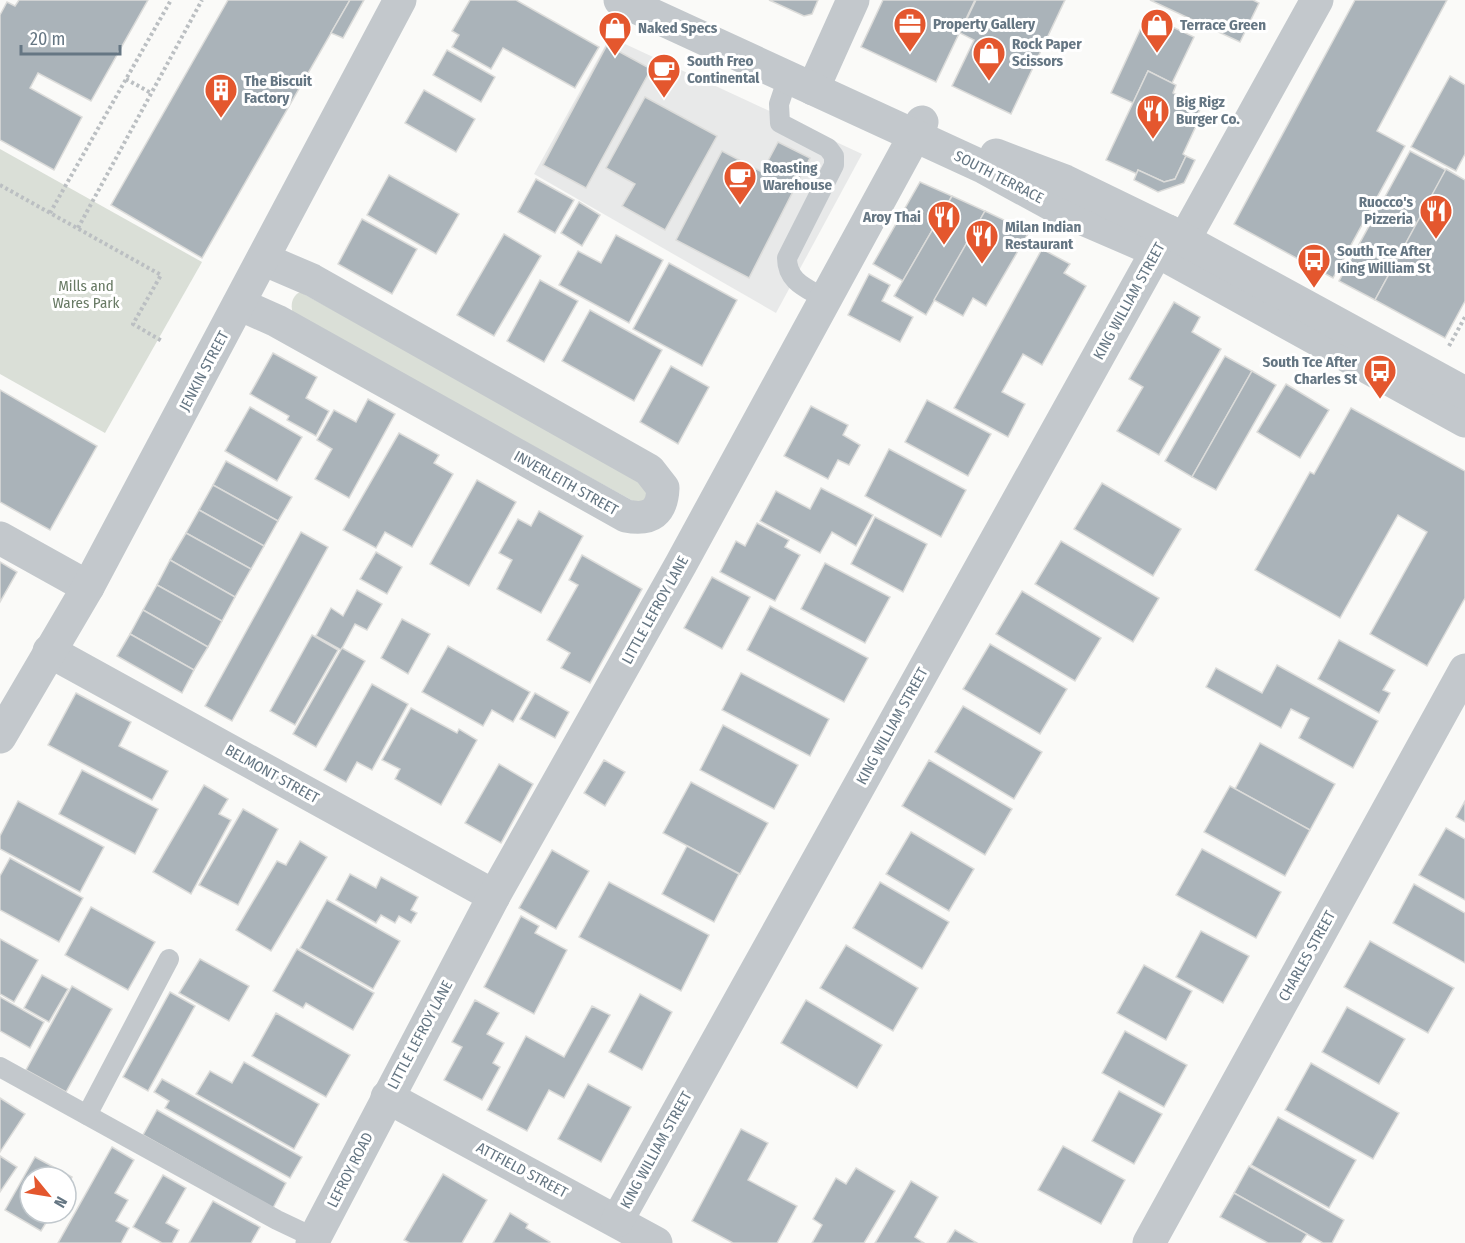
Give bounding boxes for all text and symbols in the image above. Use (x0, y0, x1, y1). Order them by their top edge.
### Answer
office icon: Property Gallery (892, 6, 928, 53)
shop icon: Terrace Green (1139, 7, 1175, 54)
shop icon: Naked Specs (597, 10, 633, 57)
place label: Property Gallery (933, 15, 1036, 33)
place label: Terrace Green (1180, 16, 1266, 34)
scale bar (21, 18, 120, 56)
place label: Naked Specs (638, 19, 718, 37)
text: 20 m (30, 28, 65, 50)
shop icon: Rock Paper Scissors (971, 35, 1007, 82)
place label: Rock Paper Scissors (1012, 35, 1082, 70)
cafe icon: South Freo Continental (646, 52, 682, 99)
place label: South Freo Continental (687, 52, 760, 87)
building icon: The Biscuit Factory (203, 72, 239, 119)
place label: The Biscuit Factory (244, 72, 313, 107)
restaurant icon: Big Rigz Burger Co. (1135, 93, 1171, 140)
place label: Big Rigz Burger Co. (1176, 93, 1240, 128)
street label: SOUTH TERRACE (951, 147, 1047, 207)
cafe icon: Roasting Warehouse (722, 159, 758, 206)
place label: Roasting Warehouse (763, 159, 832, 194)
place label: Ruocco's Pizzeria (1359, 193, 1414, 228)
restaurant icon: Ruocco's Pizzeria (1418, 193, 1454, 240)
restaurant icon: Aroy Thai (926, 199, 962, 246)
place label: Aroy Thai (862, 208, 921, 226)
restaurant icon: Milan Indian Restaurant (964, 218, 1000, 265)
place label: Milan Indian Restaurant (1005, 218, 1082, 253)
street label: KING WILLIAM STREET (1089, 239, 1169, 363)
bus stop icon: South Tce After King William St (1296, 242, 1332, 289)
place label: South Tce After King William St (1337, 242, 1432, 277)
park label: Mills and Wares Park (53, 277, 119, 312)
street label: JENKIN STREET (175, 328, 233, 414)
place label: South Tce After Charles St (1262, 353, 1358, 388)
bus stop icon: South Tce After Charles St (1362, 353, 1398, 400)
street label: INVERLEITH STREET (511, 447, 621, 519)
street label: LITTLE LEFROY LANE (618, 553, 692, 667)
street label: KING WILLIAM STREET (852, 664, 932, 788)
street label: BELMONT STREET (222, 741, 322, 807)
street label: CHARLES STREET (1275, 908, 1339, 1004)
street label: LITTLE LEFROY LANE (384, 978, 456, 1092)
street label: KING WILLIAM STREET (616, 1088, 696, 1212)
street label: LEFROY ROAD (323, 1129, 377, 1211)
street label: ATTFIELD STREET (473, 1138, 571, 1202)
north arrow (18, 1165, 78, 1225)
text: N (50, 1193, 71, 1211)

